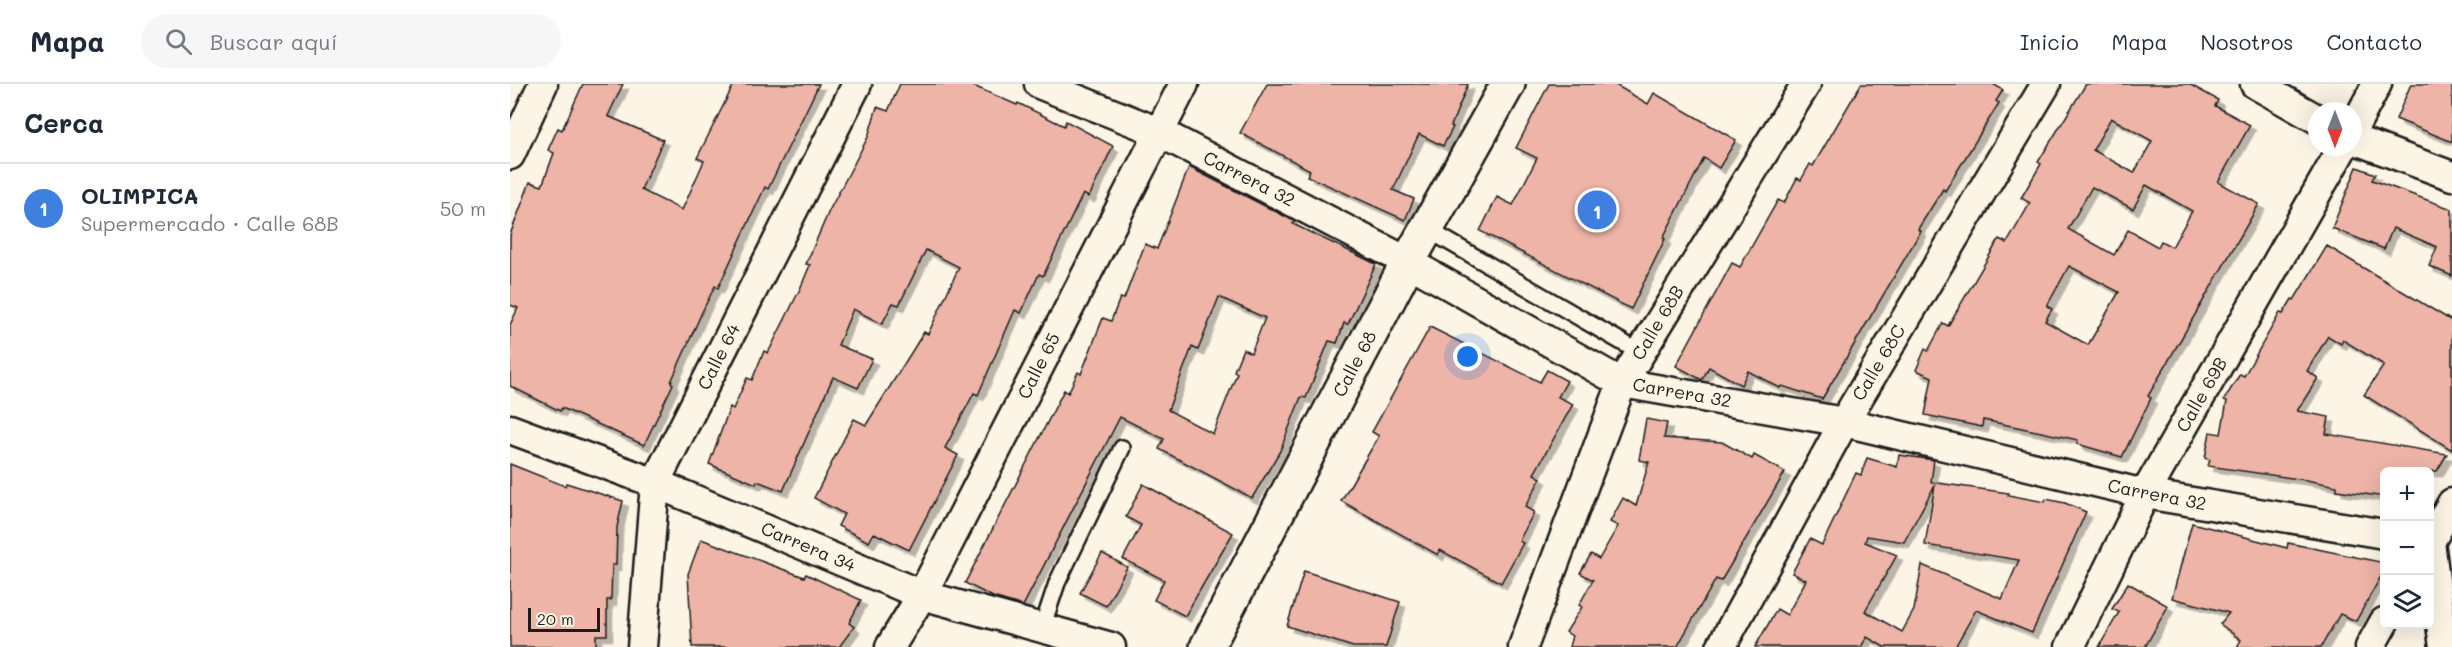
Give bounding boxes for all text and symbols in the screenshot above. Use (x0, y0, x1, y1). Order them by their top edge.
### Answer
search box (141, 14, 561, 68)
text: Mapa (30, 23, 105, 59)
icon: search (162, 25, 195, 58)
text: Buscar aquí (210, 27, 338, 56)
text: Inicio (2020, 28, 2079, 55)
text: Mapa (2112, 28, 2167, 55)
text: Nosotros (2200, 28, 2294, 55)
text: Contacto (2327, 28, 2422, 55)
north arrow (2308, 102, 2362, 156)
text: Cerca (24, 106, 104, 140)
street label: Carrera 32 (1200, 145, 1299, 211)
text: OLIMPICA (81, 181, 199, 210)
pin: 1 (1578, 188, 1616, 232)
text: 1 (39, 195, 48, 221)
text: 50 m (440, 195, 486, 221)
text: Supermercado · Calle 68B (81, 210, 339, 236)
street label: Calle 68B (1625, 281, 1689, 364)
street label: Calle 64 (691, 319, 745, 394)
street label: Calle 68C (1846, 320, 1910, 405)
street label: Calle 68 (1327, 326, 1382, 401)
street label: Calle 65 (1011, 328, 1065, 403)
your location (1453, 342, 1482, 371)
street label: Calle 69B (2170, 353, 2232, 436)
street label: Carrera 32 (1631, 372, 1733, 413)
map controls (2380, 467, 2434, 629)
button: + (2380, 467, 2434, 521)
street label: Carrera 32 (2106, 473, 2209, 515)
street label: Carrera 34 (757, 515, 860, 577)
button: − (2380, 521, 2434, 575)
button: layers (2380, 575, 2434, 629)
scale bar (528, 605, 600, 632)
text: 20 m (537, 608, 574, 629)

